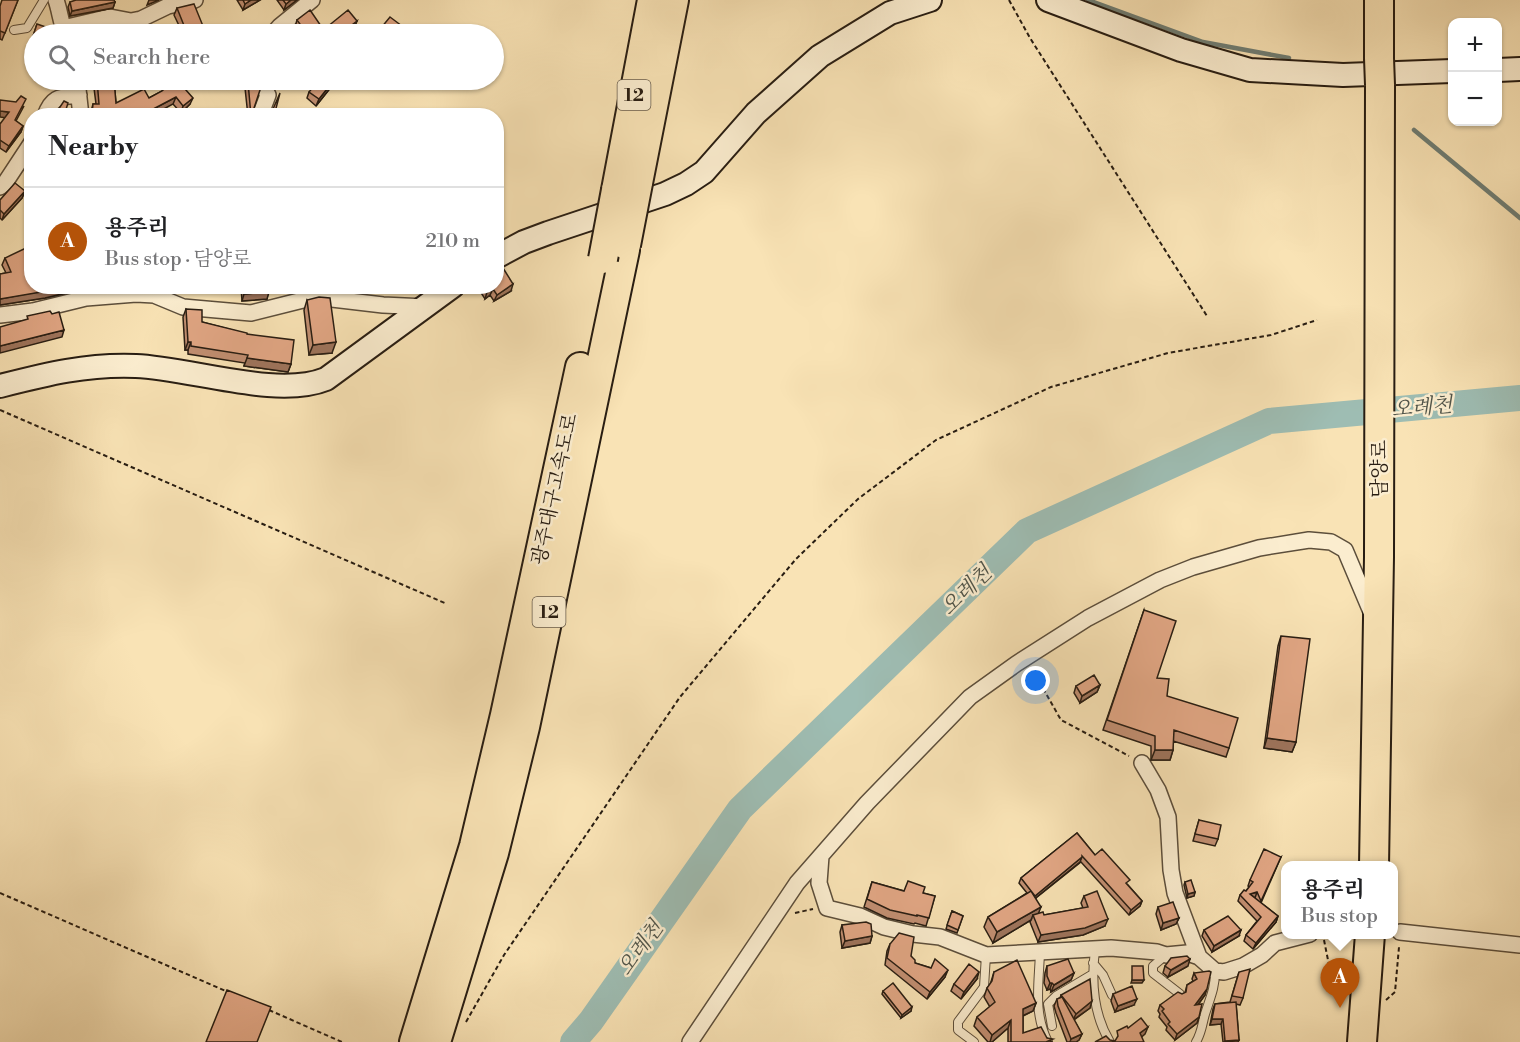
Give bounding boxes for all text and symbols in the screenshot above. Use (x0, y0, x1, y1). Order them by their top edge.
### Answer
map controls (1448, 18, 1502, 126)
button: + (1448, 18, 1502, 72)
search box (24, 24, 504, 90)
icon: search (45, 41, 78, 74)
text: Search here (93, 44, 210, 71)
button: − (1448, 72, 1502, 126)
road number: 12 (618, 80, 650, 110)
text: Nearby (48, 131, 138, 163)
text: 용주리 (105, 215, 169, 242)
text: A (60, 229, 75, 254)
text: 210 m (425, 229, 480, 254)
text: Bus stop · 담양로 (105, 247, 251, 272)
water label: 오례천 (1391, 392, 1455, 424)
street label: 광주대구고속도로 (527, 411, 584, 568)
street label: 담양로 (1368, 440, 1393, 498)
water label: 오례천 (936, 559, 999, 621)
road number: 12 (532, 597, 566, 627)
your location (1021, 666, 1050, 695)
popup (1281, 861, 1398, 939)
text: 용주리 (1301, 877, 1365, 904)
text: Bus stop (1301, 904, 1378, 929)
water label: 오례천 (612, 915, 670, 981)
pin: A (1320, 958, 1360, 1008)

